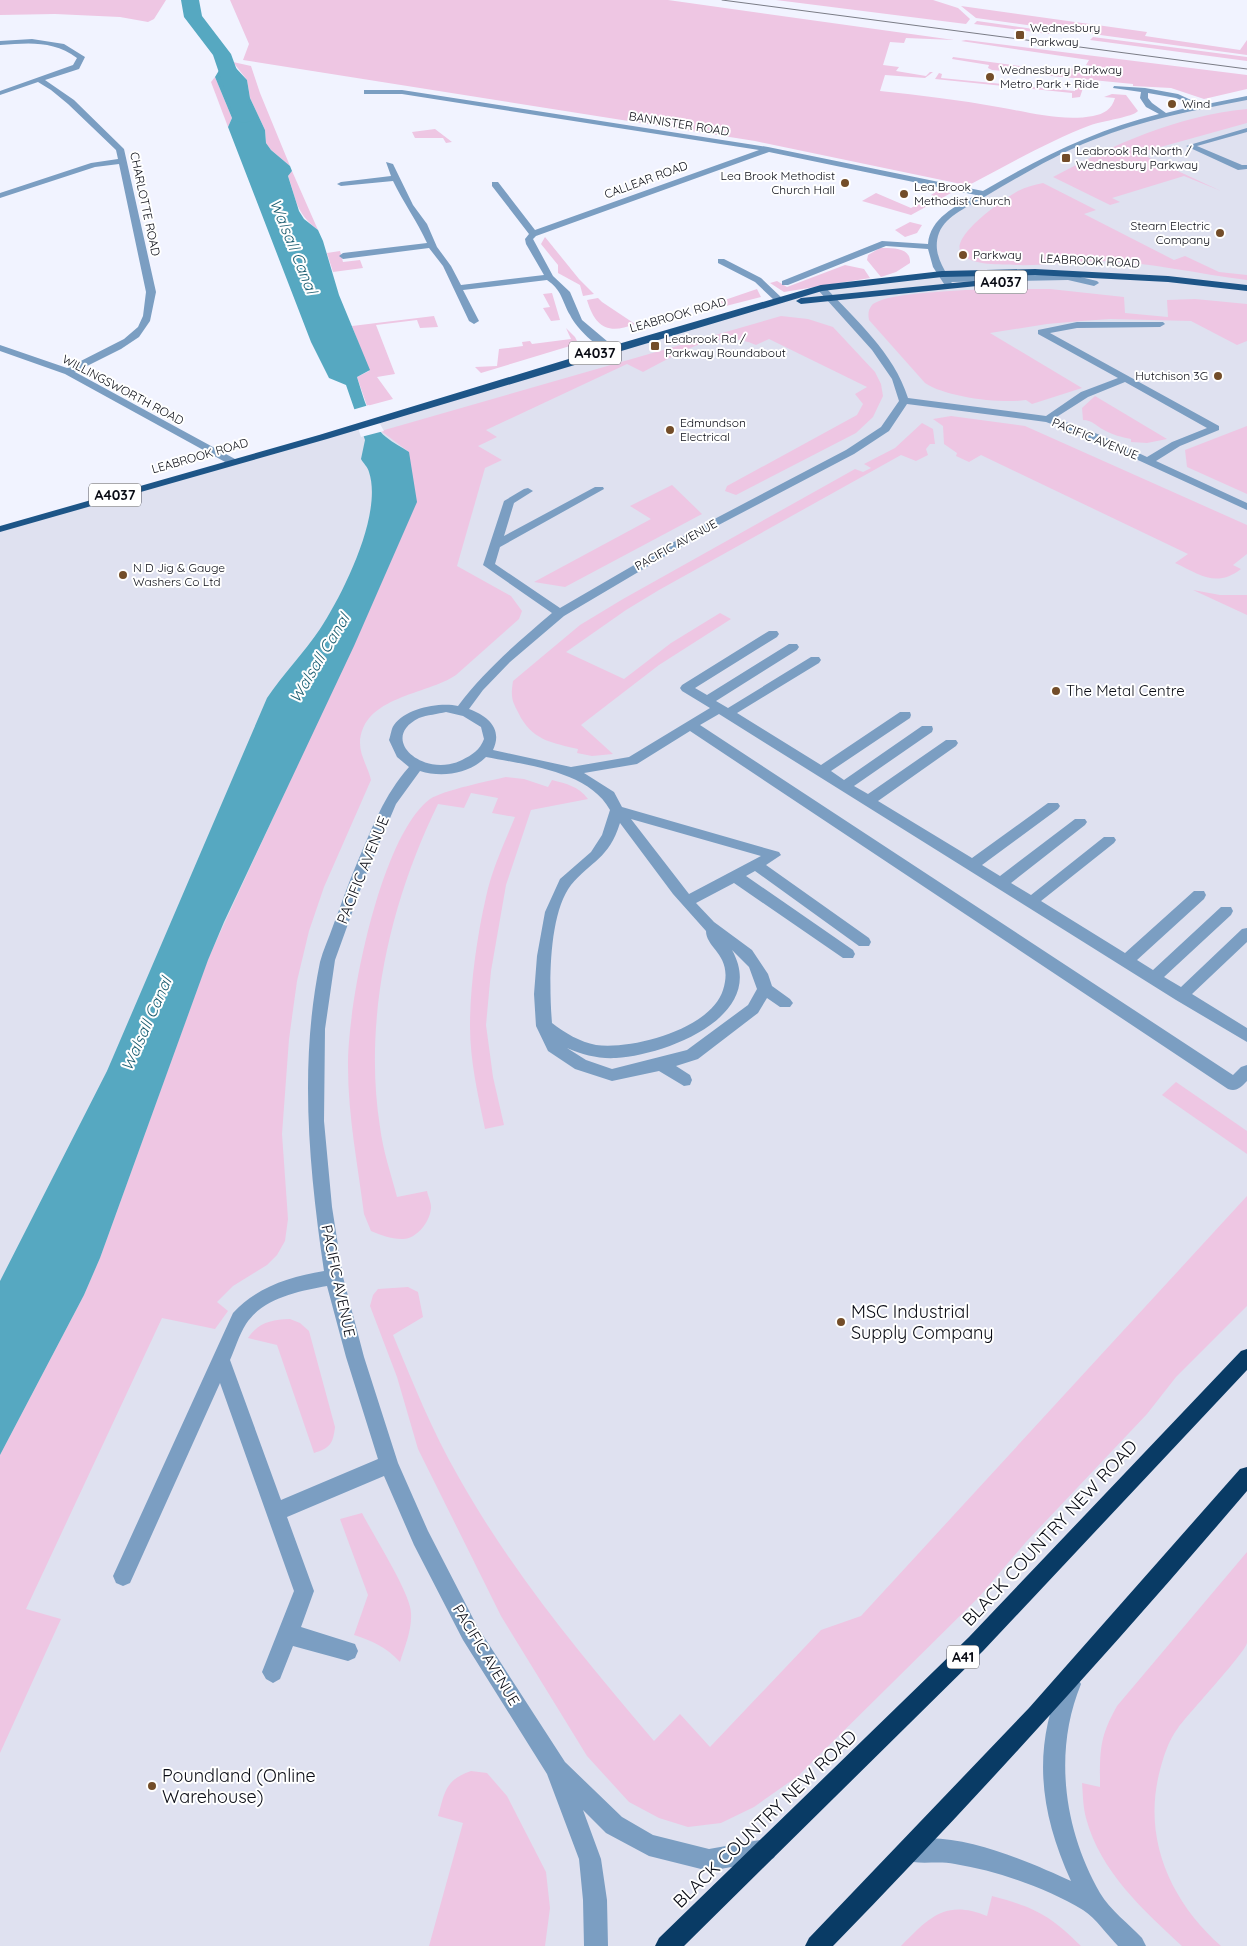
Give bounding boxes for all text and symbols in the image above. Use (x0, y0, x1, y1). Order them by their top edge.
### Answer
place label: Wednesbury Parkway (1030, 20, 1100, 49)
marker: Wednesbury Parkway (1014, 29, 1026, 41)
place label: Wednesbury Parkway Metro Park + Ride (1000, 62, 1122, 91)
marker: Wednesbury Parkway Metro Park + Ride (984, 71, 996, 83)
place label: Wind (1182, 96, 1210, 111)
marker: Wind (1166, 98, 1178, 110)
street label: BANNISTER ROAD (628, 108, 731, 139)
place label: Leabrook Rd North / Wednesbury Parkway (1076, 143, 1198, 172)
street label: CHARLOTTE ROAD (127, 151, 164, 258)
marker: Leabrook Rd North / Wednesbury Parkway (1060, 152, 1072, 164)
street label: CALLEAR ROAD (602, 157, 690, 202)
place label: Lea Brook Methodist Church Hall (721, 168, 835, 197)
marker: Lea Brook Methodist Church Hall (839, 177, 851, 189)
place label: Lea Brook Methodist Church (914, 179, 1011, 208)
marker: Lea Brook Methodist Church (898, 188, 910, 200)
water label: Walsall Canal (266, 196, 323, 298)
place label: Stearn Electric Company (1130, 218, 1210, 247)
marker: Stearn Electric Company (1214, 227, 1226, 239)
place label: Parkway (973, 247, 1022, 262)
marker: Parkway (957, 249, 969, 261)
street label: LEABROOK ROAD (1040, 250, 1141, 271)
road number: A4037 (975, 270, 1027, 294)
street label: LEABROOK ROAD (628, 293, 728, 335)
place label: Leabrook Rd / Parkway Roundabout (665, 331, 786, 360)
marker: Leabrook Rd / Parkway Roundabout (649, 340, 661, 352)
road number: A4037 (569, 342, 621, 364)
street label: WILLINGSWORTH ROAD (60, 351, 187, 428)
place label: Hutchison 3G (1135, 368, 1208, 383)
marker: Hutchison 3G (1212, 370, 1224, 382)
street label: PACIFIC AVENUE (1050, 414, 1141, 463)
place label: Edmundson Electrical (680, 415, 746, 444)
marker: Edmundson Electrical (664, 424, 676, 436)
street label: LEABROOK ROAD (150, 434, 250, 476)
road number: A4037 (89, 484, 141, 506)
street label: PACIFIC AVENUE (632, 516, 720, 573)
place label: N D Jig & Gauge Washers Co Ltd (133, 560, 225, 589)
marker: N D Jig & Gauge Washers Co Ltd (117, 569, 129, 581)
water label: Walsall Canal (285, 608, 355, 706)
place label: The Metal Centre (1066, 681, 1185, 700)
marker: The Metal Centre (1050, 685, 1062, 697)
street label: PACIFIC AVENUE (332, 813, 393, 927)
water label: Walsall Canal (116, 972, 177, 1074)
street label: PACIFIC AVENUE (317, 1223, 360, 1339)
place label: MSC Industrial Supply Company (851, 1300, 994, 1344)
marker: MSC Industrial Supply Company (835, 1316, 847, 1328)
street label: BLACK COUNTRY NEW ROAD (957, 1435, 1142, 1631)
street label: PACIFIC AVENUE (449, 1601, 524, 1709)
road number: A41 (947, 1645, 979, 1668)
street label: BLACK COUNTRY NEW ROAD (668, 1725, 861, 1913)
place label: Poundland (Online Warehouse) (162, 1764, 316, 1808)
marker: Poundland (Online Warehouse) (146, 1780, 158, 1792)

